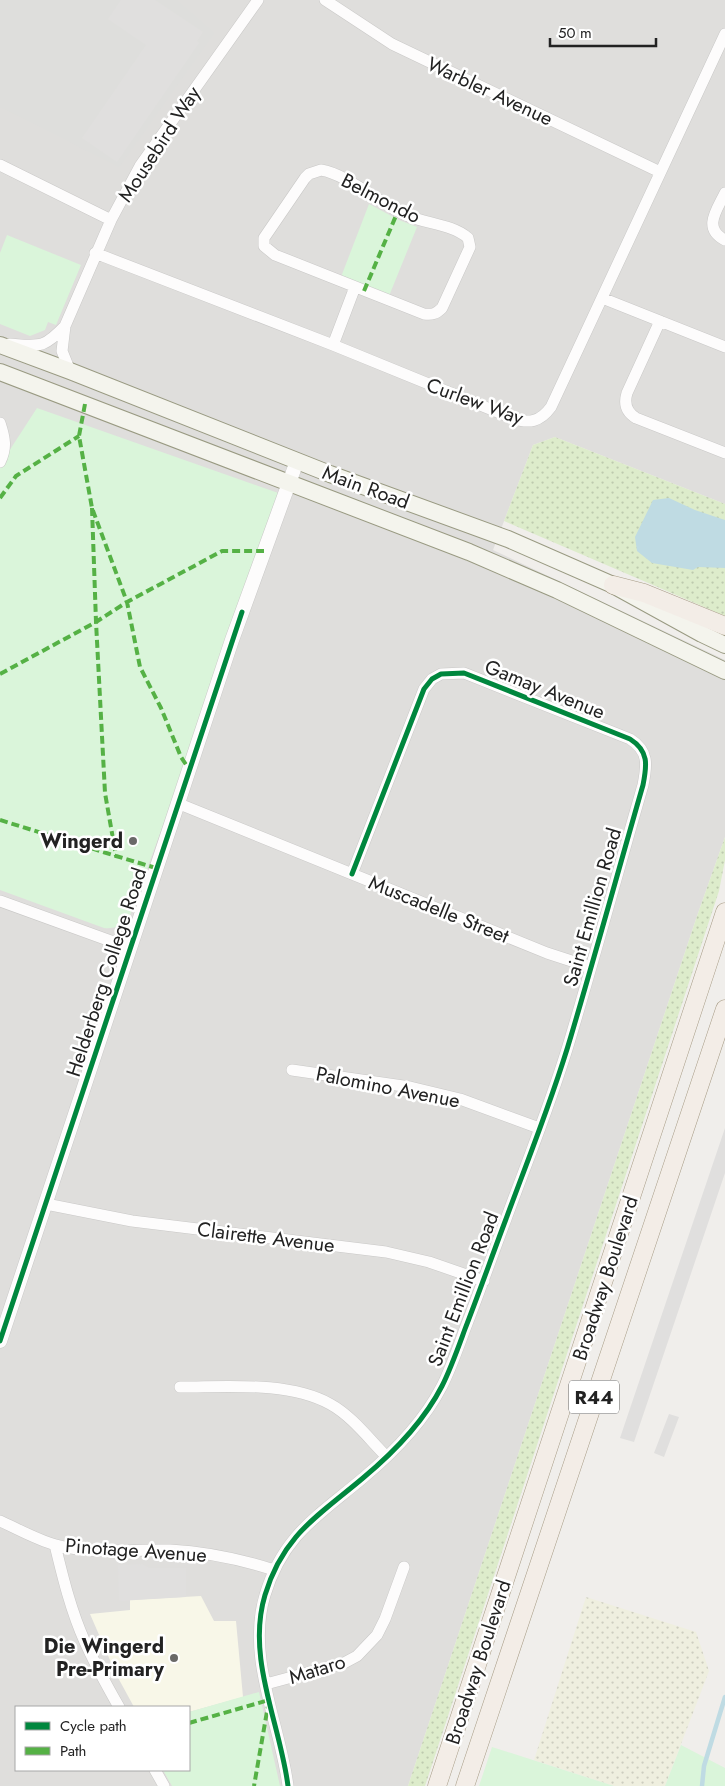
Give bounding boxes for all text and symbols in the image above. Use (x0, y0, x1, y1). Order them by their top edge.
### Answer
scale bar (550, 15, 656, 47)
text: 50 m (558, 22, 592, 44)
street label: Warbler Avenue (422, 50, 557, 133)
street label: Mousebird Way (111, 80, 208, 208)
street label: Belmondo (336, 166, 425, 231)
street label: Curlew Way (422, 371, 528, 432)
street label: Main Road (318, 458, 413, 517)
street label: Gamay Avenue (480, 652, 609, 727)
street label: Saint Emillion Road (556, 824, 629, 990)
place label: Wingerd (40, 827, 123, 856)
marker: Wingerd (127, 835, 139, 847)
street label: Helderberg College Road (59, 864, 154, 1080)
street label: Muscadelle Street (364, 868, 513, 951)
street label: Palomino Avenue (313, 1059, 462, 1116)
street label: Broadway Boulevard (565, 1192, 646, 1364)
street label: Saint Emillion Road (421, 1208, 506, 1371)
street label: Clairette Avenue (196, 1215, 336, 1260)
road number: R44 (569, 1380, 619, 1414)
street label: Pinotage Avenue (64, 1531, 208, 1570)
street label: Broadway Boulevard (438, 1576, 519, 1748)
place label: Die Wingerd Pre-Primary (44, 1632, 165, 1684)
street label: Mataro (285, 1647, 349, 1692)
marker: Die Wingerd Pre-Primary (168, 1652, 180, 1664)
legend (15, 1706, 190, 1771)
text: Cycle path (60, 1715, 127, 1737)
text: Path (60, 1740, 86, 1762)

